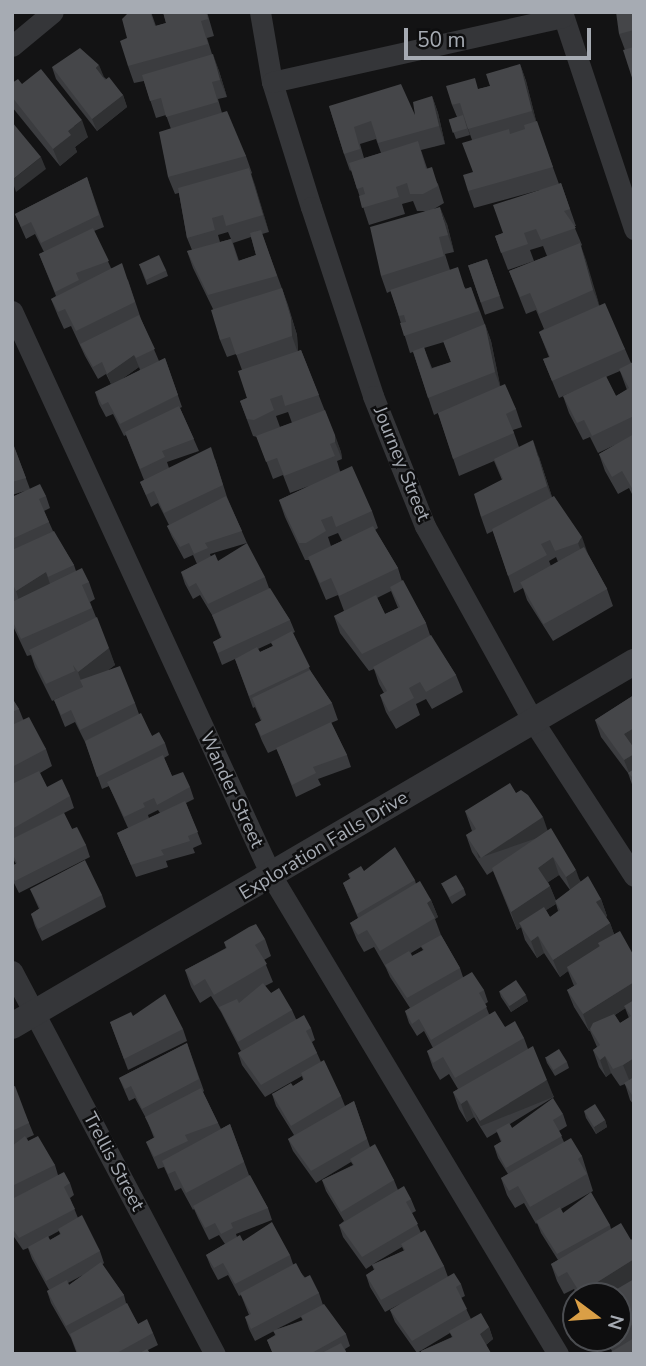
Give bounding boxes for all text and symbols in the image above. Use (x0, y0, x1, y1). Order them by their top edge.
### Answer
scale bar (408, 14, 595, 58)
text: 50 m (417, 26, 466, 54)
street label: Journey Street (368, 403, 434, 525)
street label: Wander Street (194, 728, 268, 852)
street label: Exploration Falls Drive (236, 787, 412, 905)
street label: Trellis Street (78, 1109, 148, 1215)
north arrow (562, 1282, 632, 1352)
text: N (601, 1312, 630, 1333)

